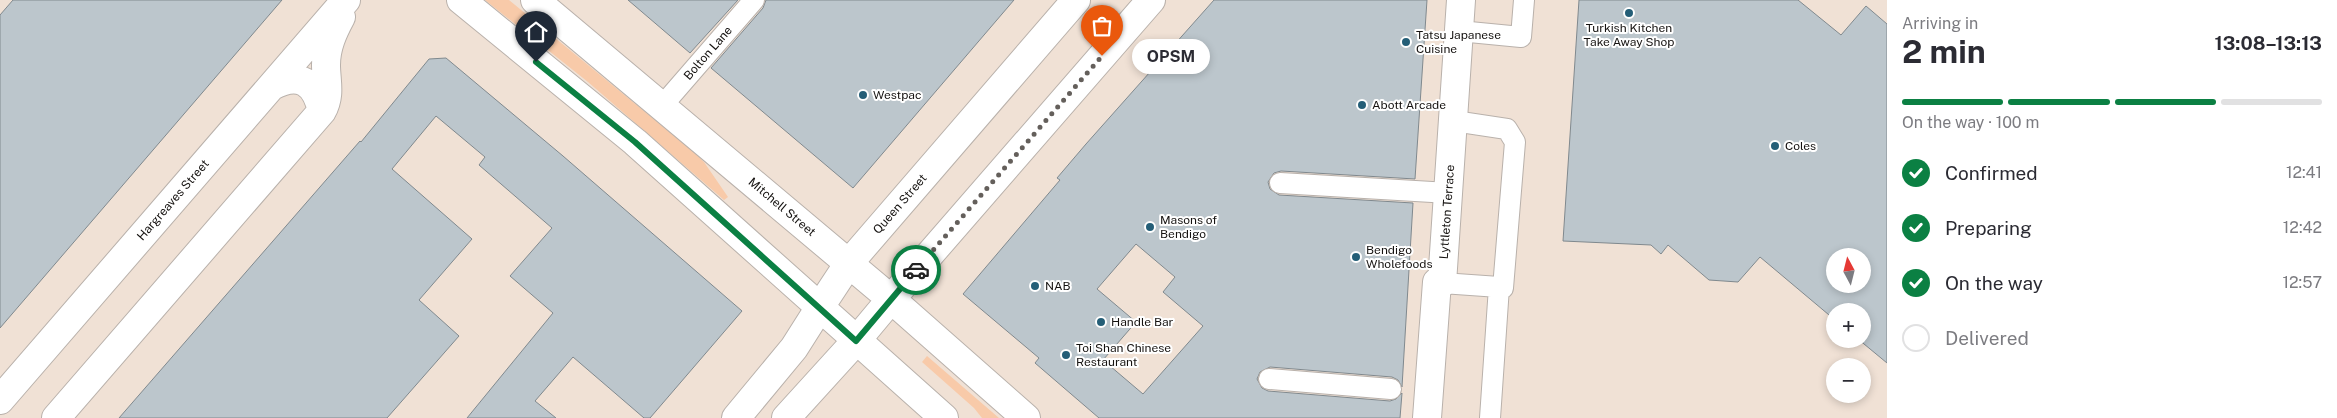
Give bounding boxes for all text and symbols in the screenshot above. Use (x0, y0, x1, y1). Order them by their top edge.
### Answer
pin (1081, 5, 1123, 56)
marker: Turkish Kitchen Take Away Shop (1623, 7, 1635, 19)
pin (515, 11, 557, 62)
icon: bag (1088, 12, 1116, 40)
text: Arriving in (1902, 14, 1978, 33)
icon: home (522, 18, 550, 46)
place label: Turkish Kitchen Take Away Shop (1584, 21, 1674, 49)
street label: Bolton Lane (681, 23, 735, 83)
place label: Tatsu Japanese Cuisine (1416, 28, 1501, 56)
text: 13:08–13:13 (2215, 32, 2322, 54)
text: 2 min (1902, 33, 1986, 70)
marker: Tatsu Japanese Cuisine (1400, 36, 1412, 48)
callout: OPSM (1132, 38, 1210, 74)
text: OPSM (1147, 47, 1195, 66)
place label: Westpac (873, 88, 922, 102)
marker: Westpac (857, 89, 869, 101)
place label: Abott Arcade (1372, 98, 1446, 112)
marker: Abott Arcade (1356, 99, 1368, 111)
text: On the way · 100 m (1902, 113, 2039, 132)
place label: Coles (1785, 139, 1816, 153)
marker: Coles (1769, 140, 1781, 152)
street label: Hargreaves Street (134, 157, 212, 243)
icon: check (1902, 159, 1930, 187)
text: Confirmed (1945, 162, 2038, 184)
text: 12:41 (2286, 163, 2322, 182)
street label: Lyttleton Terrace (1437, 164, 1457, 260)
street label: Queen Street (870, 171, 930, 237)
street label: Mitchell Street (746, 175, 819, 239)
place label: Masons of Bendigo (1160, 213, 1217, 241)
icon: check (1902, 214, 1930, 242)
text: Preparing (1945, 217, 2032, 239)
text: 12:42 (2283, 218, 2322, 237)
marker: Masons of Bendigo (1144, 221, 1156, 233)
place label: Bendigo Wholefoods (1366, 243, 1433, 271)
courier (891, 245, 941, 295)
north arrow (1826, 248, 1871, 292)
map controls (1826, 248, 1871, 403)
marker: Bendigo Wholefoods (1350, 251, 1362, 263)
icon: car (902, 256, 930, 284)
icon: check (1902, 269, 1930, 297)
text: On the way (1945, 272, 2043, 294)
text: 12:57 (2282, 273, 2322, 292)
place label: NAB (1045, 279, 1071, 293)
marker: NAB (1029, 280, 1041, 292)
button: + (1826, 303, 1871, 348)
place label: Handle Bar (1111, 315, 1174, 329)
marker: Handle Bar (1095, 316, 1107, 328)
text: Delivered (1945, 327, 2029, 349)
place label: Toi Shan Chinese Restaurant (1076, 341, 1171, 369)
marker: Toi Shan Chinese Restaurant (1060, 349, 1072, 361)
button: − (1826, 358, 1871, 403)

